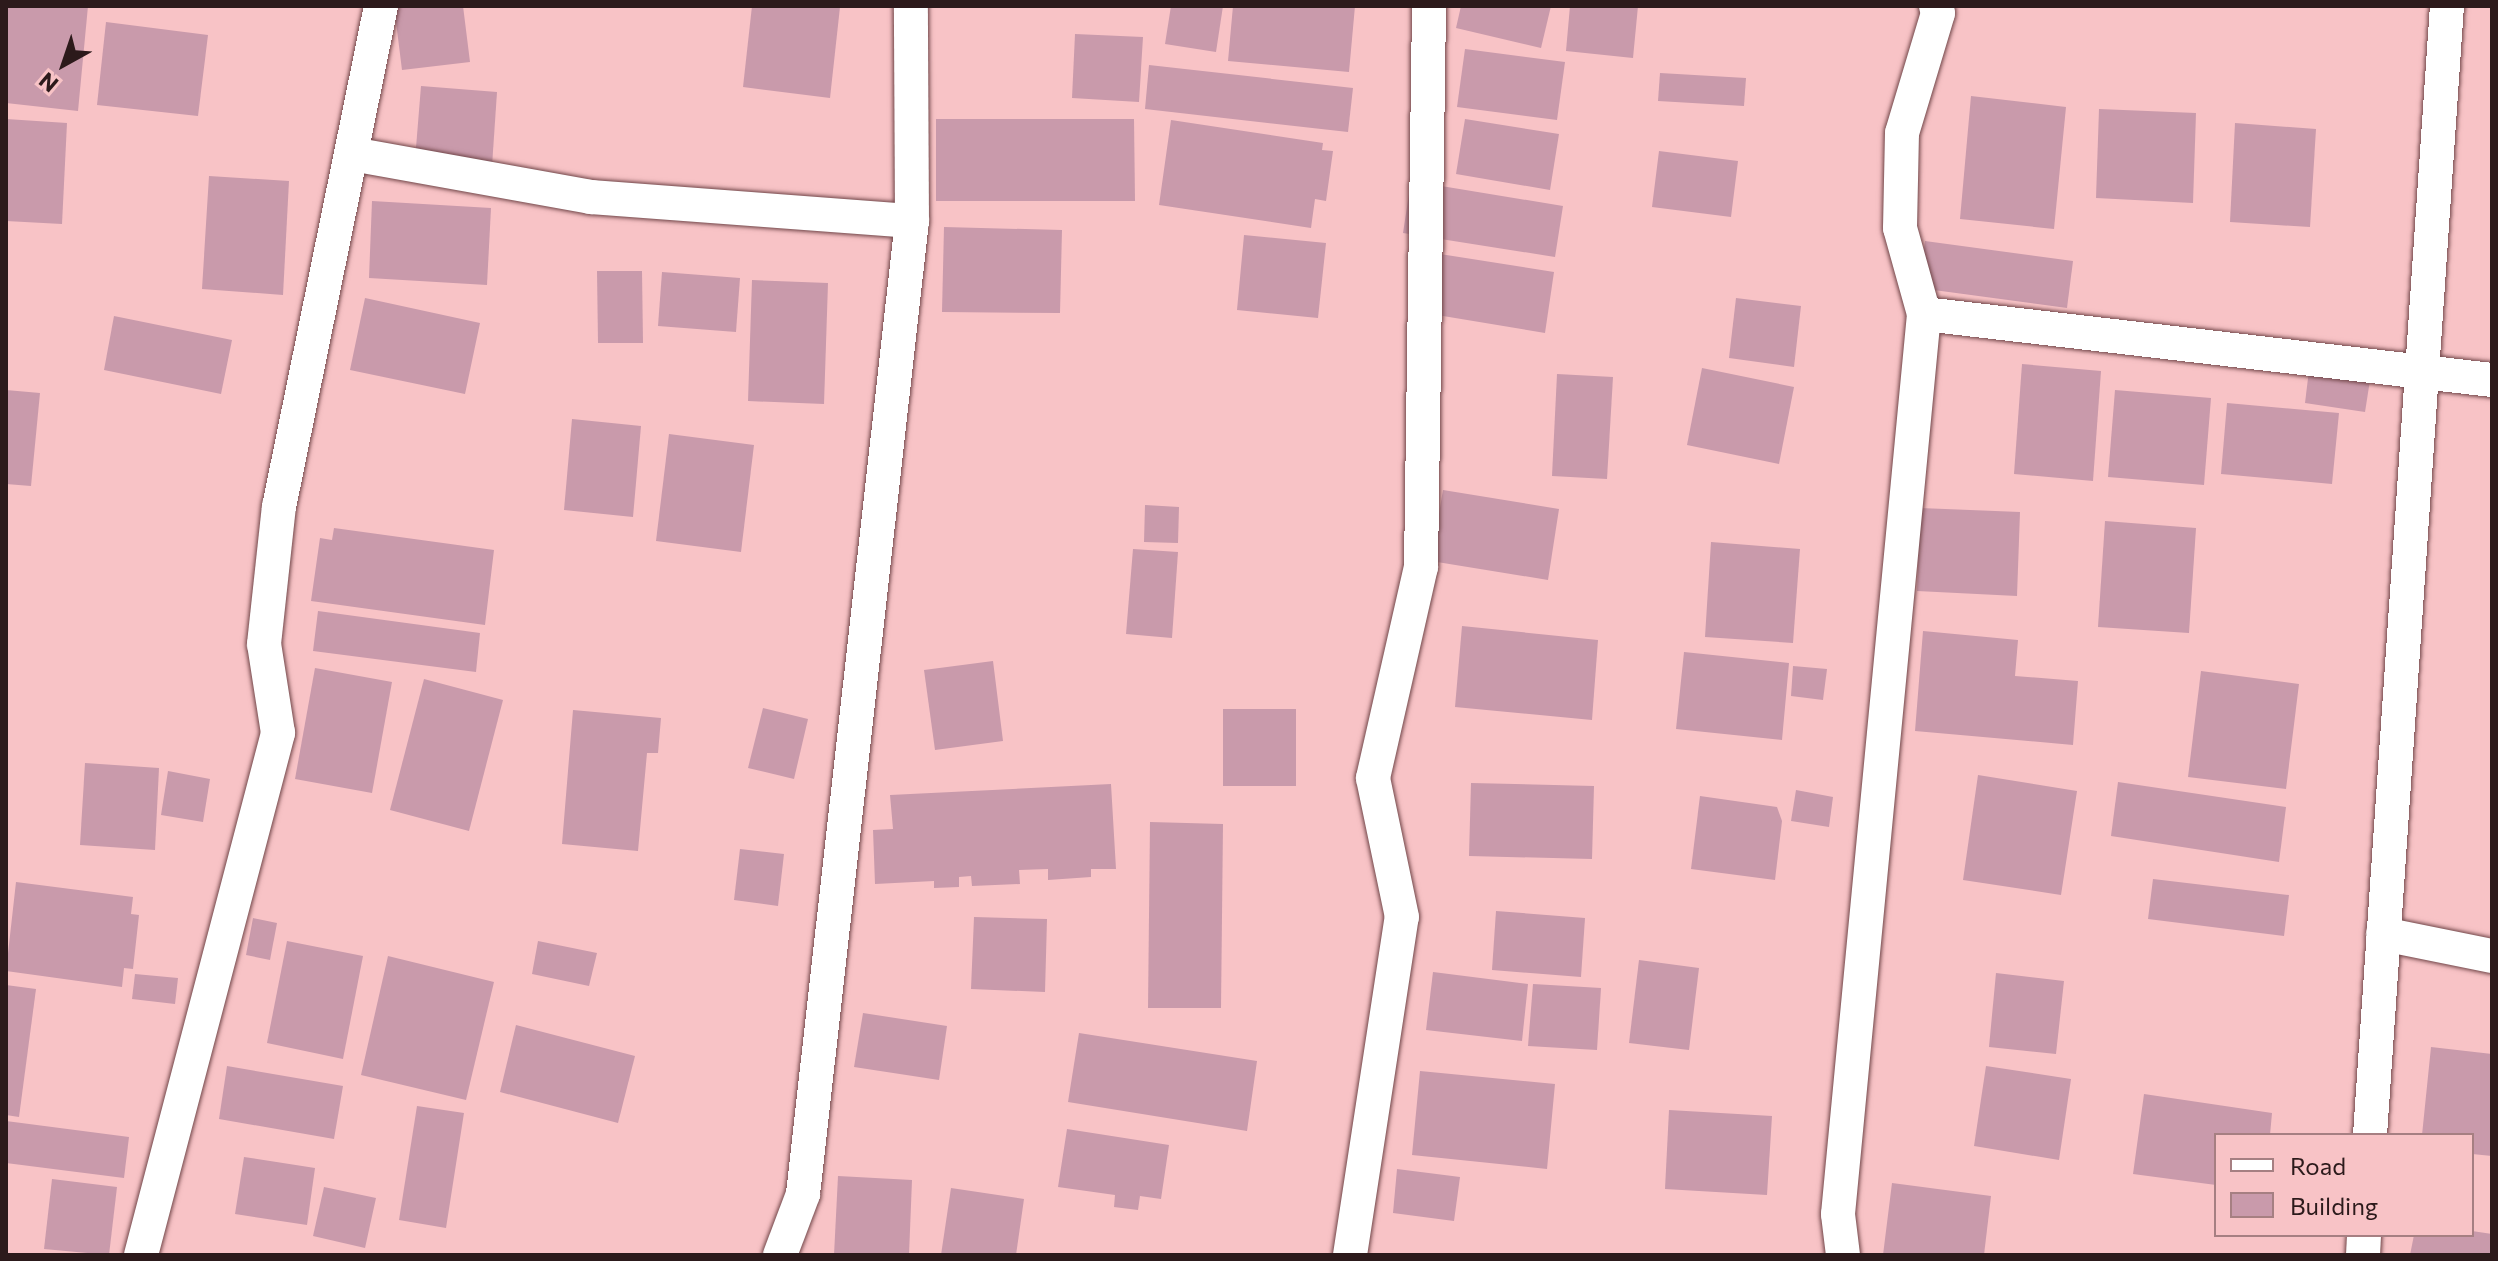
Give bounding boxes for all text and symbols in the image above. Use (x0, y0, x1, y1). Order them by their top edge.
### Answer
north arrow (24, 24, 104, 104)
text: N (33, 67, 63, 98)
legend (2214, 1133, 2474, 1237)
text: Road (2290, 1151, 2346, 1180)
text: Building (2290, 1191, 2378, 1220)

